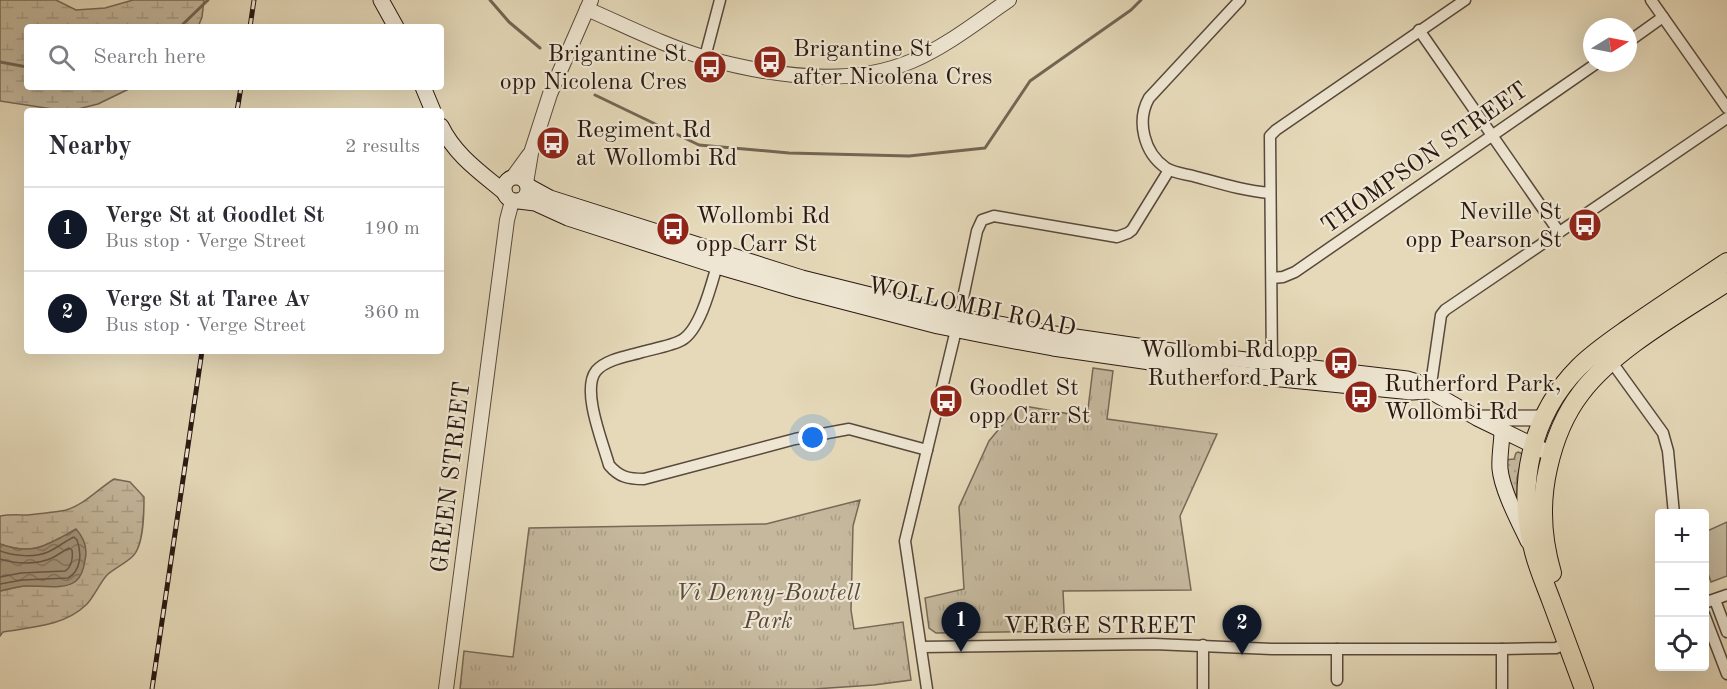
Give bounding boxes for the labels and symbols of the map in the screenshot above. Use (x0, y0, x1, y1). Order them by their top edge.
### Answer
north arrow (1583, 18, 1637, 72)
place label: Brigantine St after Nicolena Cres (793, 38, 993, 90)
place label: Brigantine St opp Nicolena Cres (500, 43, 687, 95)
bus stop icon: Brigantine St after Nicolena Cres (752, 44, 788, 80)
bus stop icon: Brigantine St opp Nicolena Cres (692, 49, 728, 85)
street label: THOMPSON STREET (1318, 78, 1533, 239)
place label: Regiment Rd at Wollombi Rd (576, 119, 737, 171)
bus stop icon: Regiment Rd at Wollombi Rd (535, 125, 571, 161)
place label: Neville St opp Pearson St (1405, 201, 1562, 253)
place label: Wollombi Rd opp Carr St (696, 205, 830, 257)
bus stop icon: Neville St opp Pearson St (1567, 207, 1603, 243)
bus stop icon: Wollombi Rd opp Carr St (655, 211, 691, 247)
street label: WOLLOMBI ROAD (865, 274, 1078, 342)
place label: Wollombi Rd opp Rutherford Park (1140, 339, 1318, 391)
bus stop icon: Wollombi Rd opp Rutherford Park (1323, 345, 1359, 381)
place label: Rutherford Park, Wollombi Rd (1384, 373, 1561, 425)
place label: Goodlet St opp Carr St (969, 377, 1090, 429)
bus stop icon: Rutherford Park, Wollombi Rd (1343, 379, 1379, 415)
street label: GREEN STREET (428, 380, 476, 574)
bus stop icon: Goodlet St opp Carr St (928, 383, 964, 419)
your location (798, 423, 827, 452)
park label: Vi Denny-Bowtell Park (676, 582, 860, 634)
pin: 1 (942, 602, 980, 652)
pin: 2 (1222, 606, 1262, 655)
street label: VERGE STREET (1004, 615, 1196, 639)

